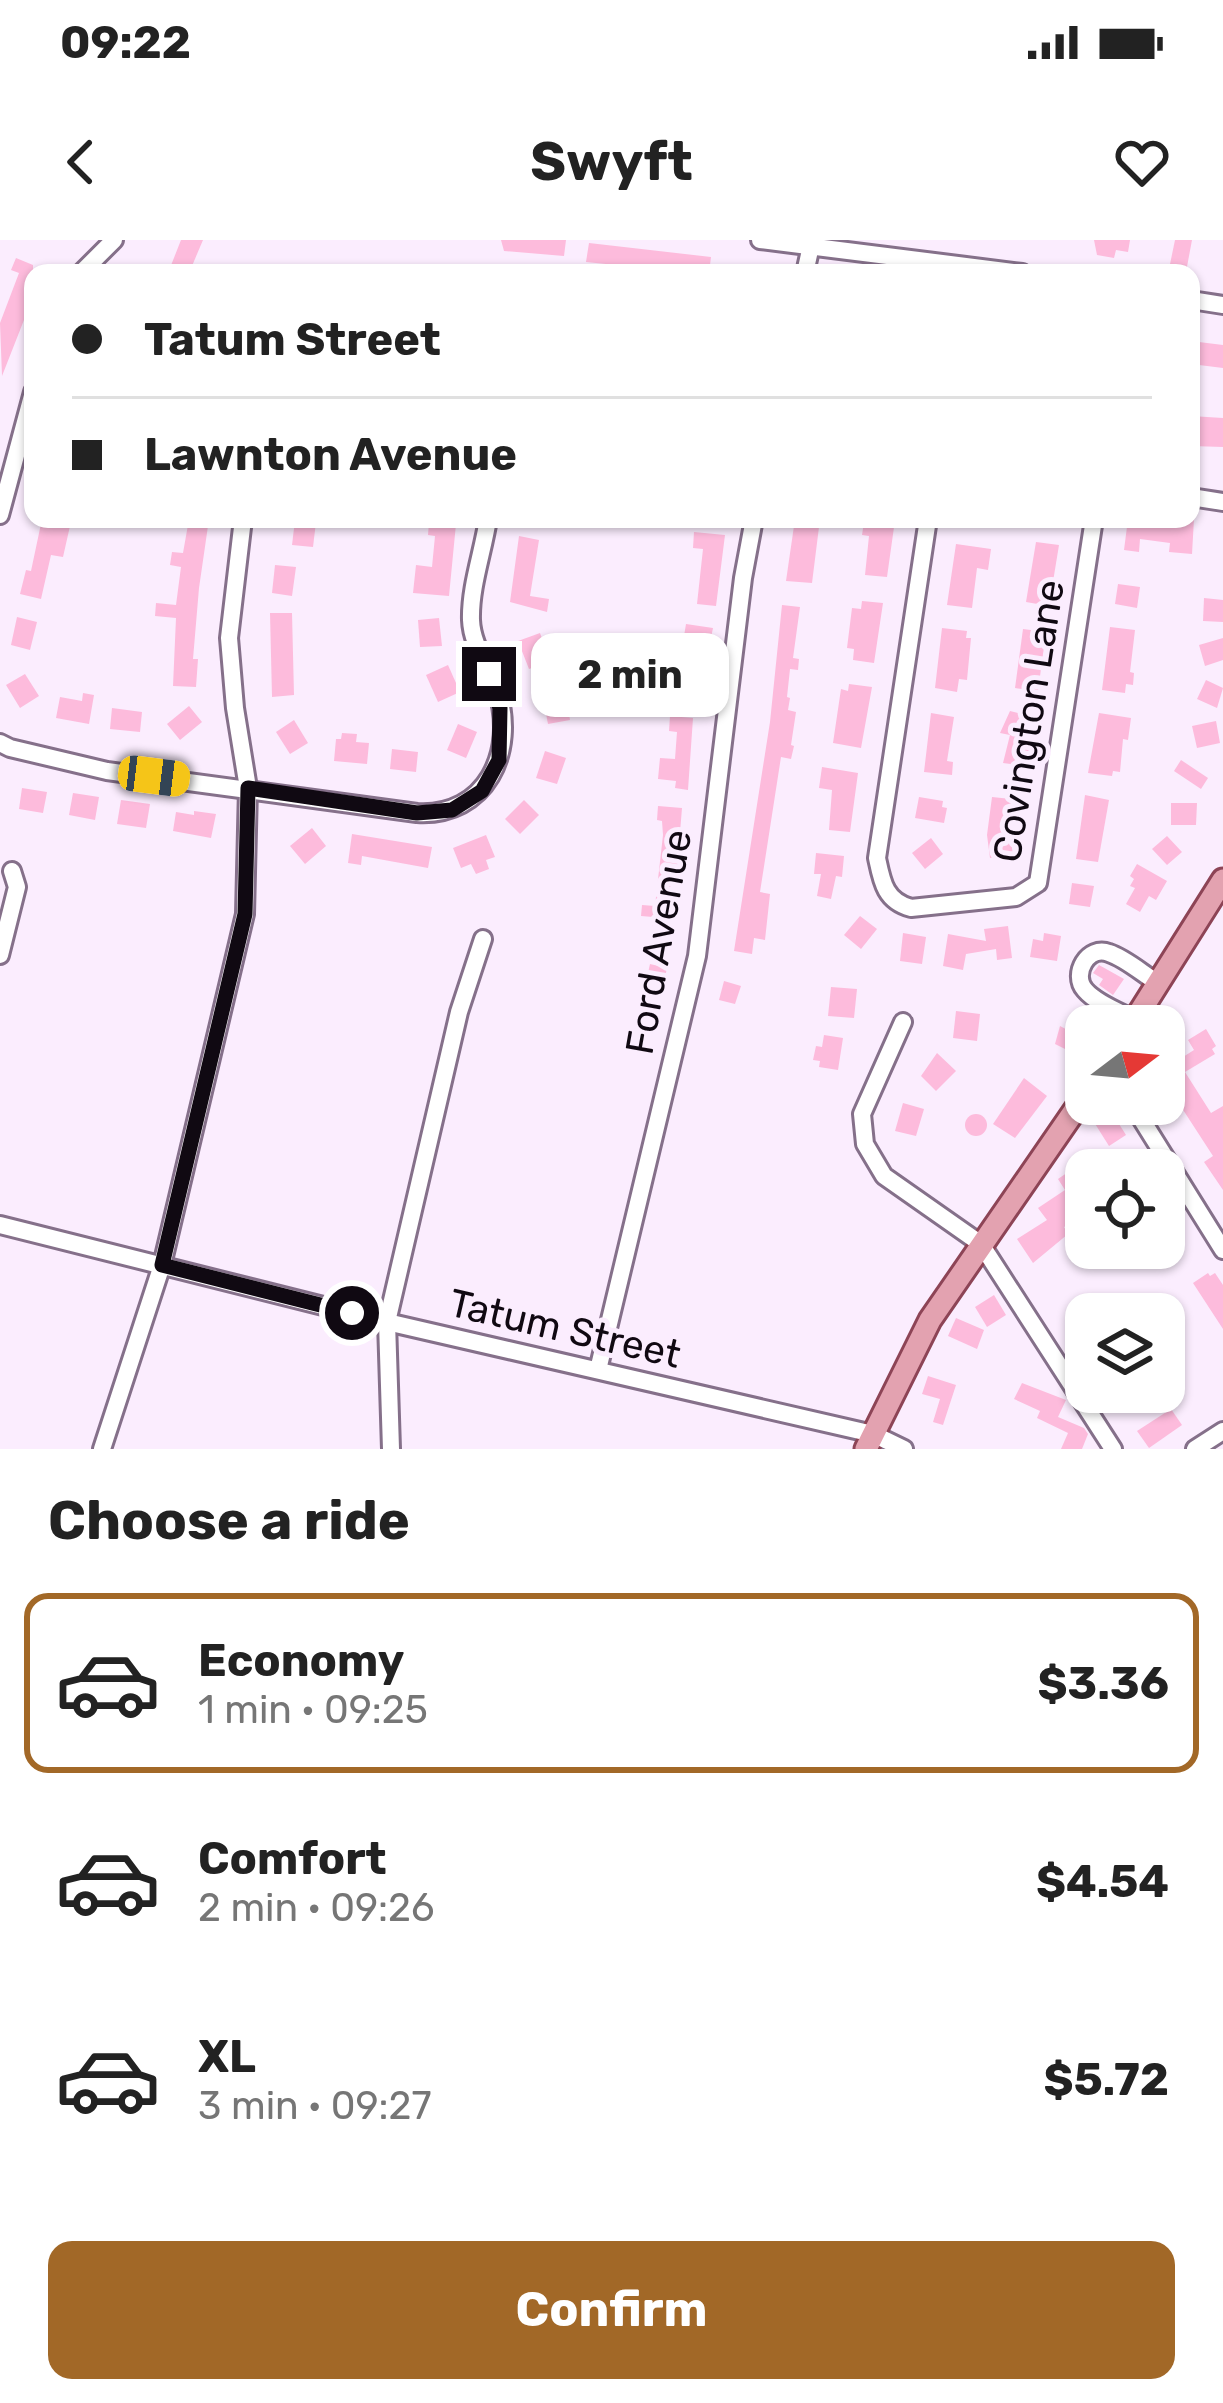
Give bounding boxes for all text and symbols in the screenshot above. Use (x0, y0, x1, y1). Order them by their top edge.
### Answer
text: 09:22 (60, 16, 191, 69)
icon: back (48, 129, 114, 195)
icon: heart (1109, 129, 1175, 195)
text: Swyft (530, 130, 693, 194)
text: Tatum Street (144, 313, 441, 366)
text: Lawnton Avenue (144, 428, 517, 481)
street label: Covington Lane (984, 576, 1074, 866)
callout: 2 min (531, 632, 729, 716)
route end (462, 647, 516, 701)
text: 2 min (577, 652, 683, 698)
car (116, 754, 192, 798)
street label: Ford Avenue (617, 826, 701, 1058)
north arrow (1065, 1005, 1185, 1125)
map controls (1065, 1005, 1185, 1413)
button: locate (1065, 1149, 1185, 1269)
street label: Tatum Street (445, 1280, 685, 1378)
route start (325, 1286, 379, 1340)
button: layers (1065, 1293, 1185, 1413)
text: Choose a ride (48, 1489, 410, 1553)
icon: car (54, 1629, 162, 1737)
text: Economy (198, 1634, 404, 1687)
text: $3.36 (1038, 1657, 1169, 1710)
text: 1 min · 09:25 (198, 1687, 428, 1733)
icon: car (54, 1827, 162, 1935)
text: Comfort (198, 1832, 387, 1885)
text: $4.54 (1036, 1855, 1169, 1908)
text: 2 min · 09:26 (198, 1885, 434, 1931)
icon: car (54, 2025, 162, 2133)
text: XL (198, 2030, 256, 2083)
text: $5.72 (1044, 2053, 1169, 2106)
text: 3 min · 09:27 (198, 2083, 432, 2129)
button: Confirm (48, 2241, 1175, 2379)

